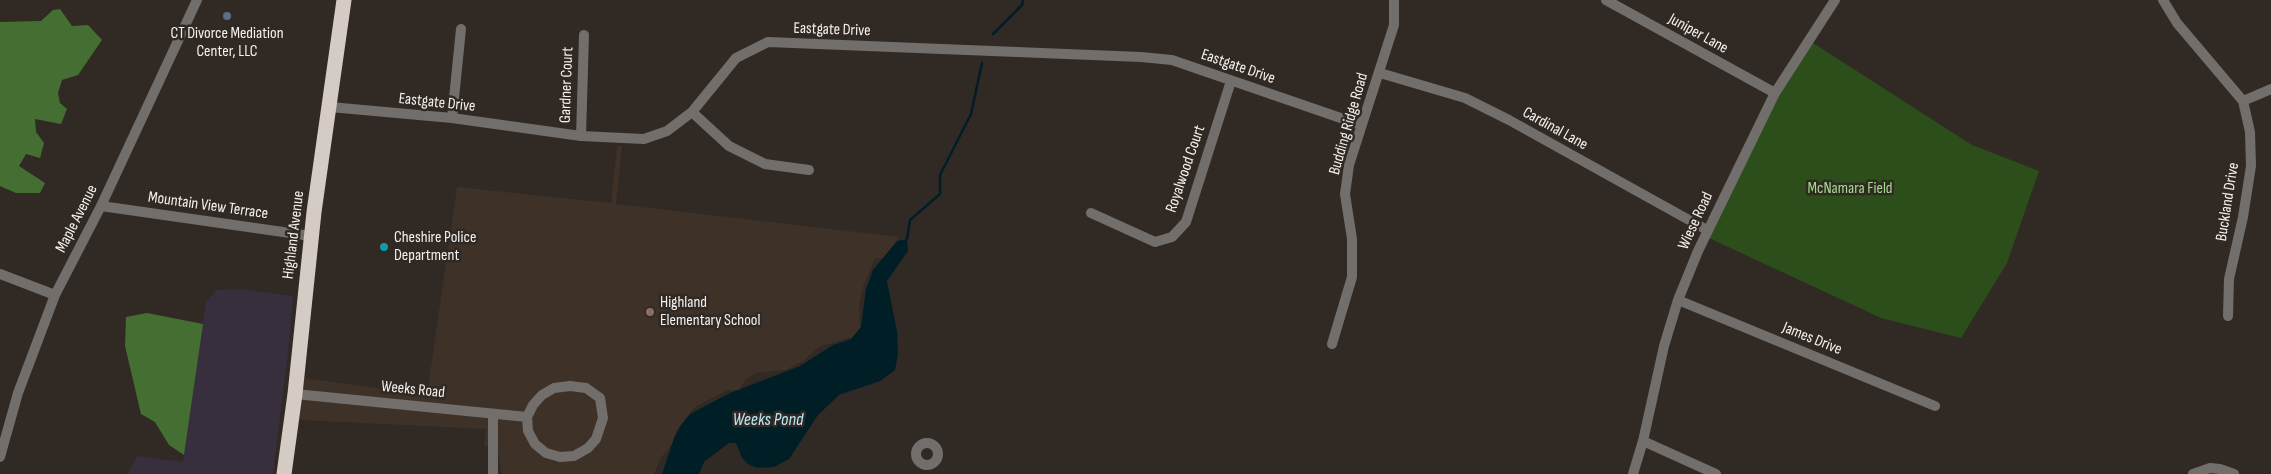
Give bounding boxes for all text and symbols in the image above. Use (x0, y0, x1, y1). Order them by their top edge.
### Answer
marker: CT Divorce Mediation Center, LLC (221, 10, 233, 22)
street label: Juniper Lane (1665, 10, 1731, 58)
street label: Eastgate Drive (793, 19, 871, 41)
place label: CT Divorce Mediation Center, LLC (171, 24, 283, 62)
street label: Eastgate Drive (1198, 45, 1278, 89)
street label: Gardner Court (556, 47, 578, 123)
street label: Budding Ridge Road (1325, 71, 1373, 177)
street label: Eastgate Drive (398, 89, 476, 117)
street label: Cardinal Lane (1519, 103, 1591, 155)
street label: Royalwood Court (1162, 123, 1210, 215)
street label: Buckland Drive (2212, 161, 2244, 243)
park label: McNamara Field (1807, 179, 1893, 199)
street label: Maple Avenue (52, 182, 102, 256)
street label: Mountain View Terrace (147, 188, 269, 224)
street label: Wiese Road (1674, 189, 1718, 253)
street label: Highland Avenue (279, 190, 309, 280)
place label: Cheshire Police Department (394, 228, 476, 266)
marker: Cheshire Police Department (378, 241, 390, 253)
place label: Highland Elementary School (660, 293, 760, 331)
marker: Highland Elementary School (644, 306, 656, 318)
street label: James Drive (1779, 318, 1845, 360)
street label: Weeks Road (380, 377, 446, 403)
water label: Weeks Pond (733, 409, 803, 431)

